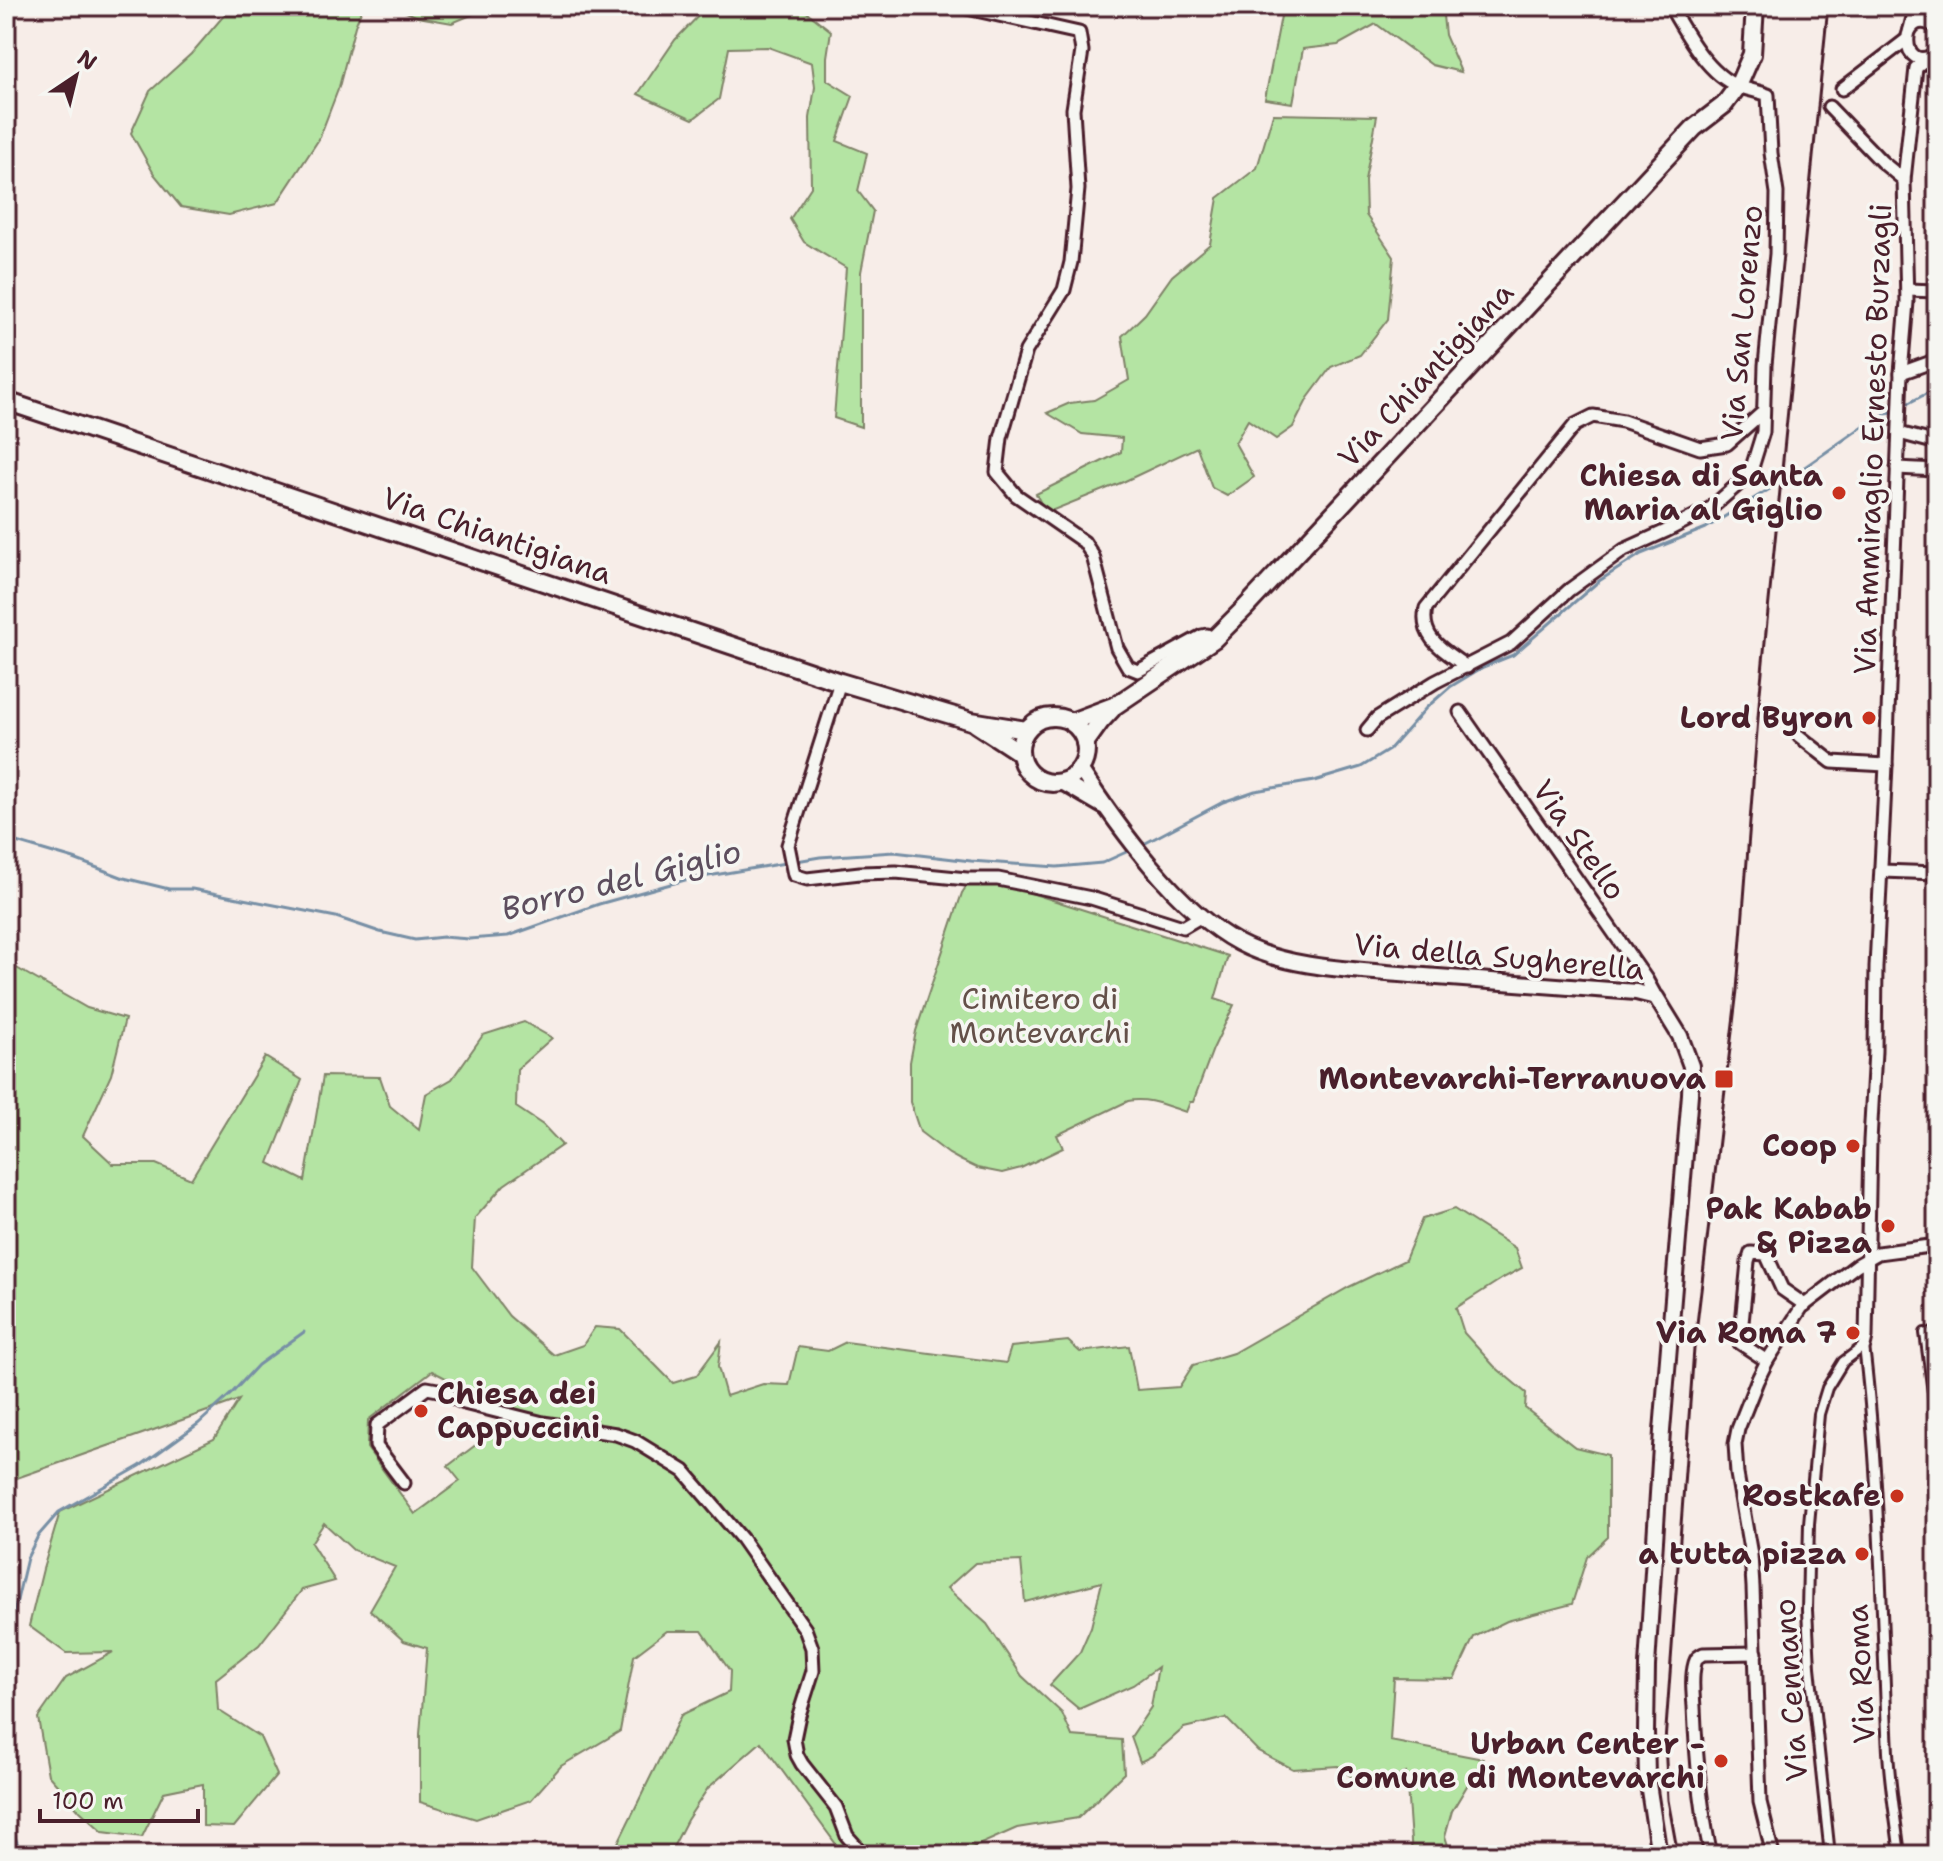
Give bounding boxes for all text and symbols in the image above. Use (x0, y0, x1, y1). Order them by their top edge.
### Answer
north arrow (36, 36, 116, 116)
text: N (72, 43, 103, 77)
street label: Via San Lorenzo (1711, 203, 1772, 443)
street label: Via Ammiraglio Ernesto Burzagli (1844, 203, 1901, 675)
street label: Via Chiantigiana (1329, 272, 1523, 477)
place label: Chiesa di Santa Maria al Giglio (1579, 455, 1824, 530)
street label: Via Chiantigiana (377, 477, 618, 594)
marker: Chiesa di Santa Maria al Giglio (1830, 484, 1848, 502)
place label: Lord Byron (1680, 697, 1853, 738)
marker: Lord Byron (1860, 709, 1878, 727)
street label: Via Stello (1523, 771, 1636, 908)
water label: Borro del Giglio (496, 829, 746, 930)
street label: Via della Sugherella (1352, 923, 1646, 990)
park label: Cimitero di Montevarchi (949, 978, 1131, 1053)
place label: Montevarchi-Terranuova (1318, 1058, 1707, 1099)
marker: Montevarchi-Terranuova (1713, 1068, 1735, 1090)
place label: Coop (1762, 1125, 1837, 1166)
marker: Coop (1844, 1137, 1862, 1155)
place label: Pak Kabab & Pizza (1706, 1188, 1873, 1263)
marker: Pak Kabab & Pizza (1879, 1217, 1897, 1235)
place label: Via Roma 7 (1656, 1312, 1837, 1353)
marker: Via Roma 7 (1844, 1324, 1862, 1342)
place label: Chiesa dei Cappuccini (437, 1373, 600, 1448)
marker: Chiesa dei Cappuccini (412, 1402, 430, 1420)
place label: Rostkafe (1742, 1475, 1881, 1516)
marker: Rostkafe (1888, 1487, 1906, 1505)
place label: a tutta pizza (1638, 1533, 1847, 1574)
marker: a tutta pizza (1853, 1545, 1871, 1563)
street label: Via Cennano (1764, 1597, 1817, 1783)
street label: Via Roma (1836, 1603, 1885, 1745)
place label: Urban Center - Comune di Montevarchi (1336, 1723, 1705, 1798)
marker: Urban Center - Comune di Montevarchi (1712, 1752, 1730, 1770)
scale bar (40, 1773, 198, 1823)
text: 100 m (52, 1785, 124, 1817)

